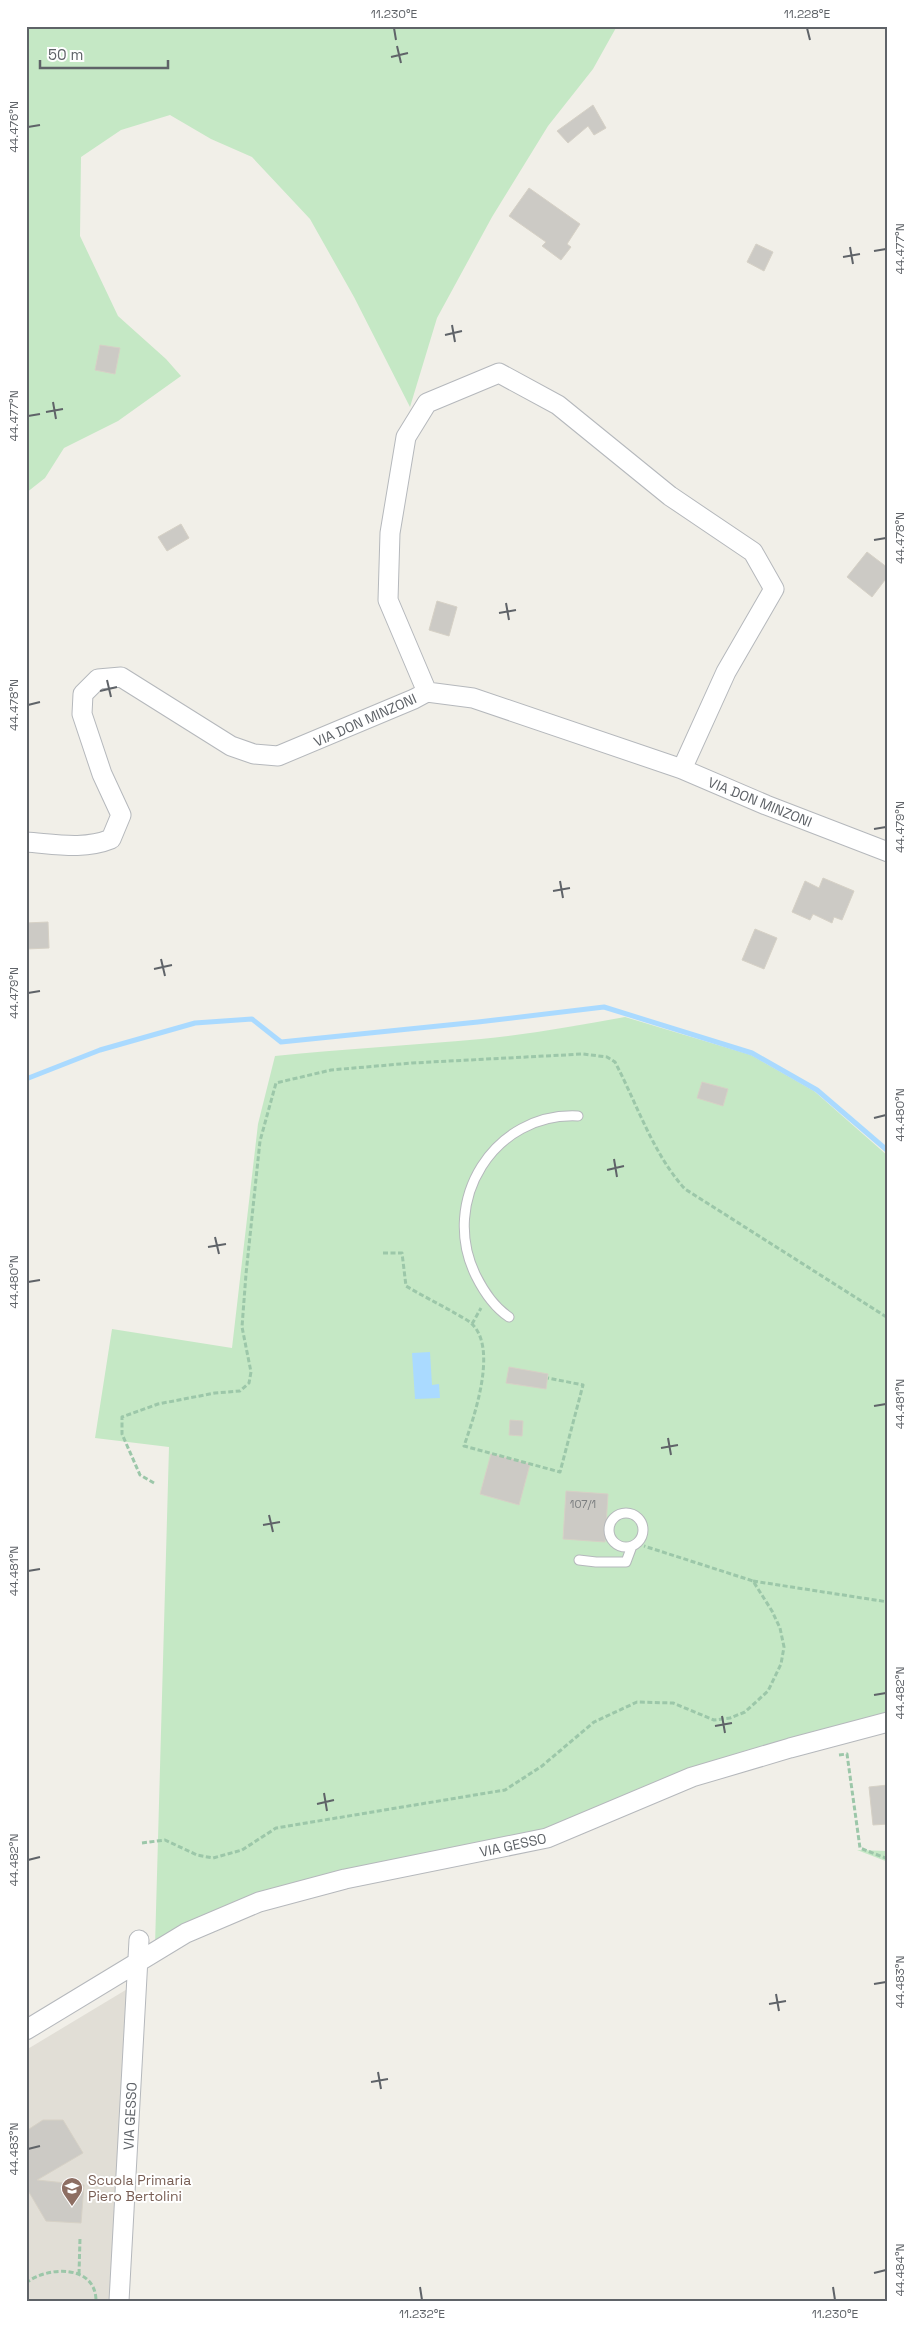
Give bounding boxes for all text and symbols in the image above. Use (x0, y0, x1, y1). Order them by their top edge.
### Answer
text: 11.230°E (371, 6, 418, 22)
text: 11.228°E (784, 6, 830, 22)
scale bar (40, 38, 168, 70)
text: 50 m (48, 45, 83, 64)
text: 44.476°N (6, 101, 22, 153)
text: 44.477°N (892, 223, 908, 275)
text: 44.477°N (6, 390, 22, 442)
text: 44.478°N (892, 512, 908, 564)
text: 44.478°N (6, 679, 22, 731)
street label: VIA DON MINZONI (311, 689, 419, 751)
street label: VIA DON MINZONI (705, 773, 815, 831)
text: 44.479°N (892, 801, 908, 853)
text: 44.479°N (6, 967, 22, 1019)
text: 44.480°N (892, 1088, 908, 1142)
text: 44.480°N (6, 1255, 22, 1309)
text: 44.481°N (892, 1379, 908, 1429)
house number: 107/1 (570, 1497, 596, 1511)
text: 44.481°N (6, 1546, 22, 1596)
text: 44.482°N (892, 1667, 908, 1719)
street label: VIA GESSO (478, 1829, 548, 1861)
text: 44.482°N (6, 1834, 22, 1886)
text: 44.483°N (892, 1956, 908, 2008)
street label: VIA GESSO (119, 2082, 141, 2150)
text: 44.483°N (6, 2123, 22, 2175)
place label: Scuola Primaria Piero Bertolini (88, 2171, 191, 2205)
school or university icon: Scuola Primaria Piero Bertolini (60, 2176, 84, 2207)
text: 44.484°N (892, 2243, 908, 2297)
text: 11.232°E (399, 2306, 445, 2322)
text: 11.230°E (812, 2306, 859, 2322)

